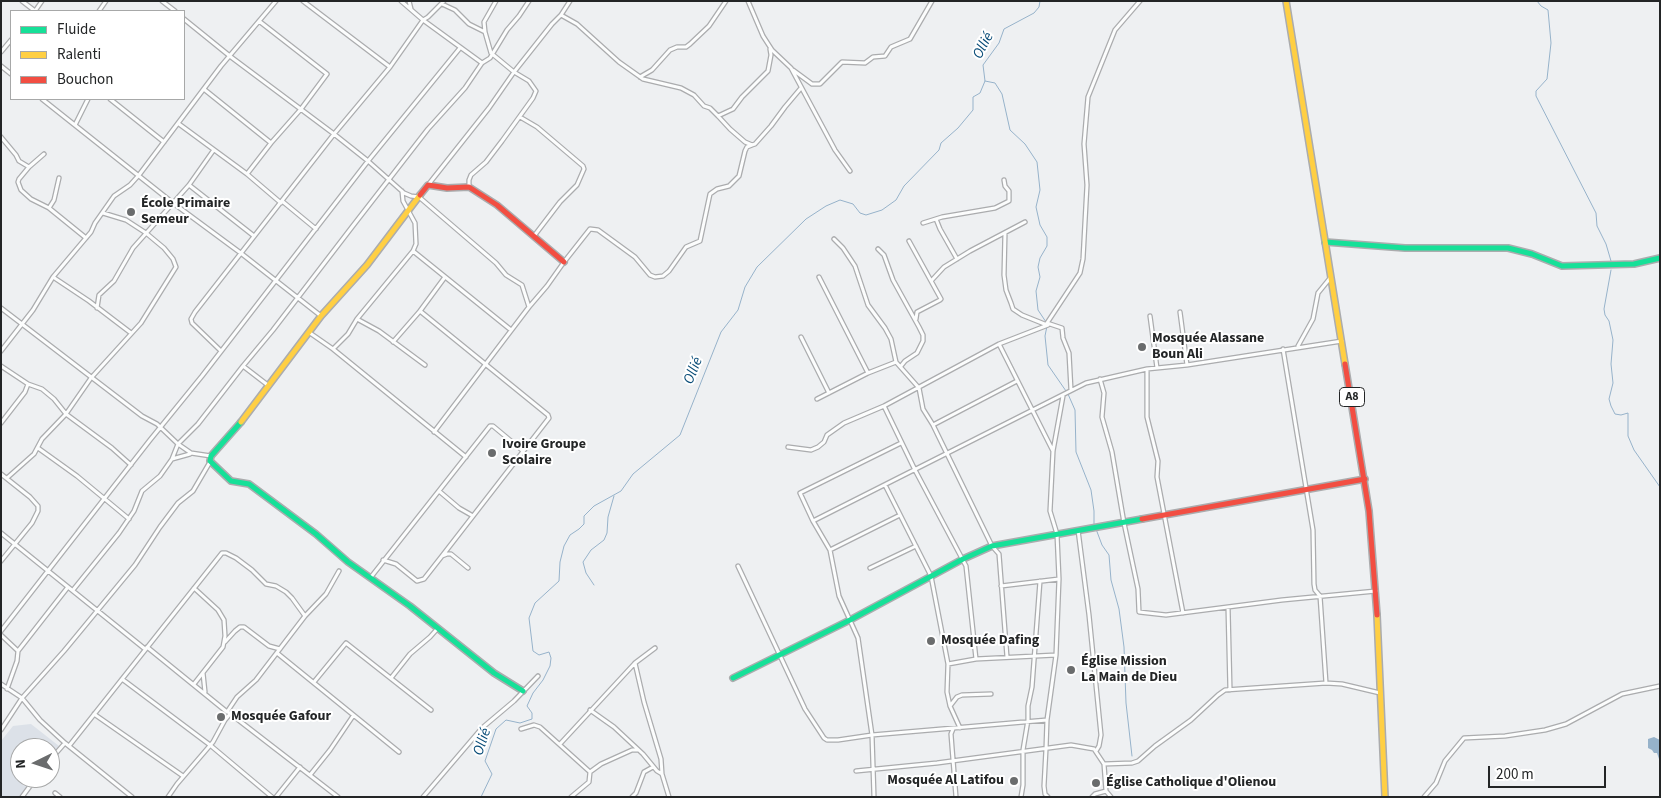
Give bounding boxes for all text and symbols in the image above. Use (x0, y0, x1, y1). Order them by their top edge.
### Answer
legend (10, 10, 185, 100)
text: Fluide (57, 19, 96, 40)
water label: Ollié (970, 30, 998, 62)
text: Ralenti (57, 44, 101, 65)
text: Bouchon (57, 69, 113, 90)
place label: École Primaire Semeur (141, 196, 230, 228)
marker: École Primaire Semeur (125, 206, 137, 218)
place label: Mosquée Alassane Boun Ali (1152, 331, 1264, 364)
marker: Mosquée Alassane Boun Ali (1136, 341, 1148, 353)
water label: Ollié (680, 355, 708, 387)
road number: A8 (1340, 388, 1364, 407)
place label: Ivoire Groupe Scolaire (502, 437, 586, 470)
marker: Ivoire Groupe Scolaire (486, 447, 498, 459)
place label: Mosquée Dafing (941, 633, 1039, 649)
marker: Mosquée Dafing (925, 635, 937, 647)
place label: Église Mission La Main de Dieu (1081, 654, 1177, 686)
marker: Église Mission La Main de Dieu (1065, 664, 1077, 676)
place label: Mosquée Gafour (231, 709, 331, 725)
marker: Mosquée Gafour (215, 711, 227, 723)
water label: Ollié (470, 726, 496, 758)
north arrow (10, 738, 60, 788)
scale bar (1491, 756, 1608, 788)
text: N (11, 759, 31, 769)
text: 200 m (1496, 764, 1534, 785)
place label: Mosquée Al Latifou (887, 773, 1004, 789)
marker: Mosquée Al Latifou (1008, 775, 1020, 787)
place label: Église Catholique d'Olienou (1106, 775, 1276, 791)
marker: Église Catholique d'Olienou (1090, 777, 1102, 789)

